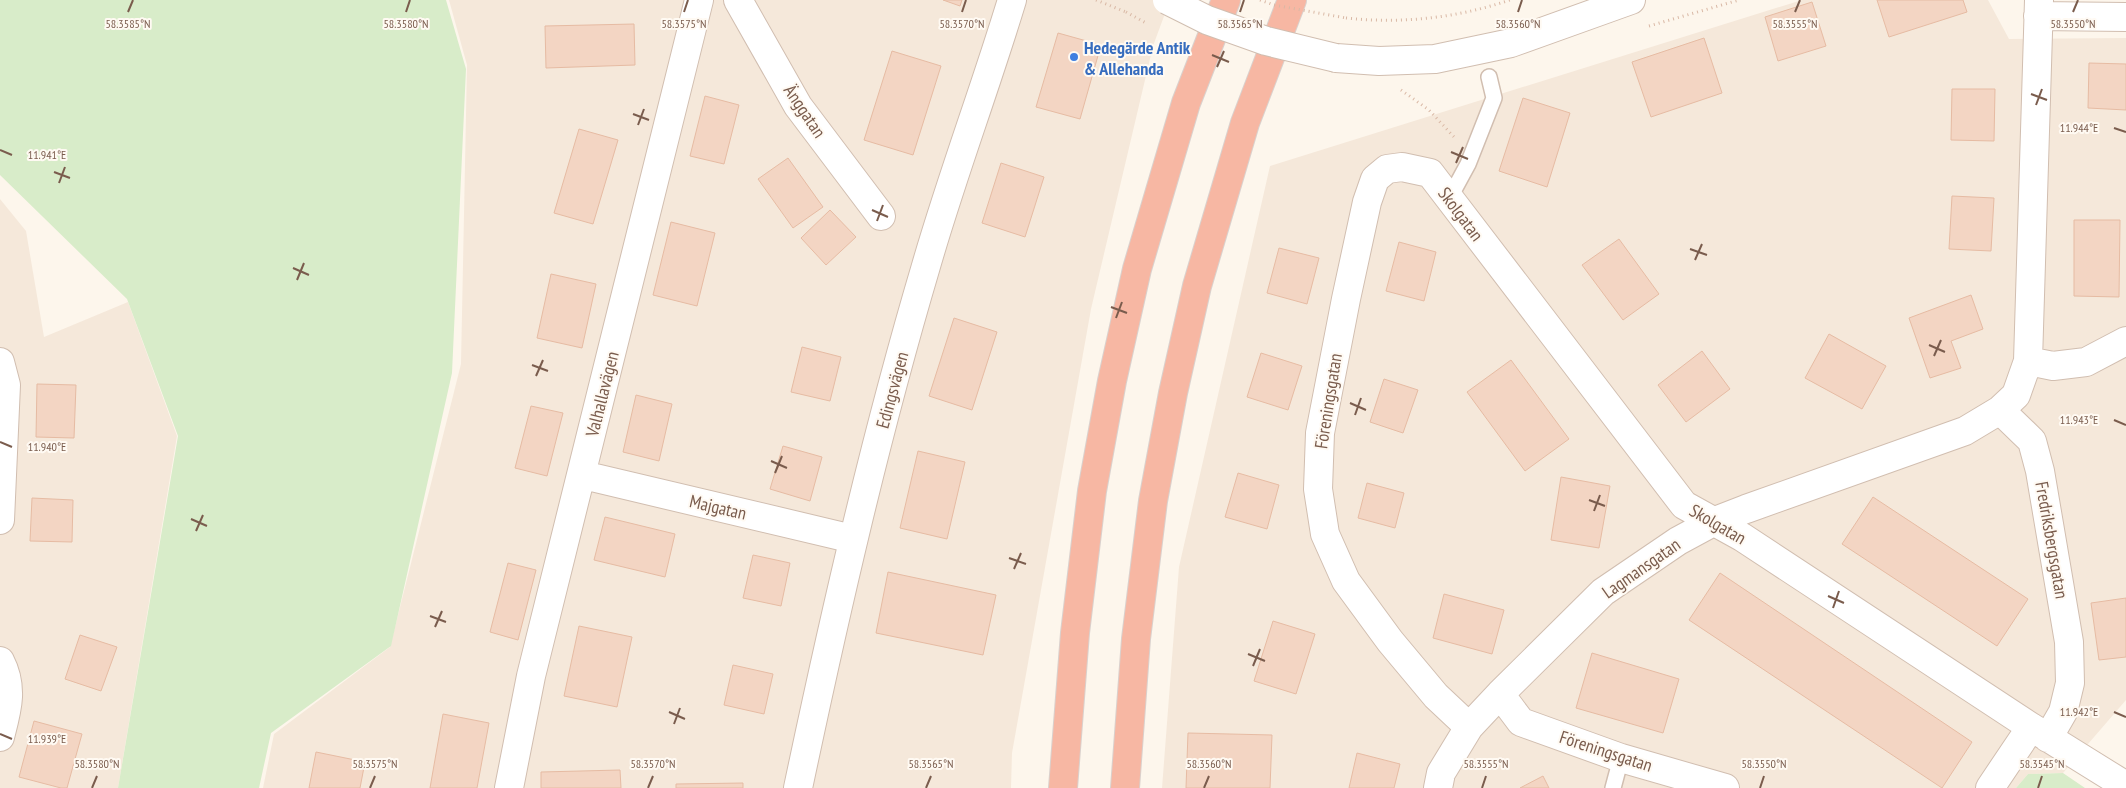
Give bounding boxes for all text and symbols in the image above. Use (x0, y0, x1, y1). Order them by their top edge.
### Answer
text: 58.3585°N (105, 16, 151, 31)
text: 58.3580°N (383, 16, 429, 31)
text: 58.3575°N (661, 16, 707, 31)
text: 58.3570°N (939, 16, 985, 31)
text: 58.3565°N (1217, 16, 1263, 31)
text: 58.3560°N (1495, 16, 1541, 31)
text: 58.3555°N (1772, 16, 1818, 31)
text: 58.3550°N (2050, 16, 2096, 31)
place label: Hedegärde Antik & Allehanda (1084, 36, 1191, 80)
marker: Hedegärde Antik & Allehanda (1068, 51, 1080, 63)
street label: Änggatan (779, 80, 831, 142)
text: 11.944°E (2060, 120, 2098, 135)
text: 11.941°E (28, 147, 66, 162)
street label: Skolgatan (1433, 183, 1489, 245)
street label: Valhallavägen (580, 349, 624, 440)
street label: Edingsvägen (871, 349, 913, 431)
street label: Föreningsgatan (1309, 352, 1347, 450)
text: 11.943°E (2060, 412, 2098, 427)
text: 11.940°E (28, 439, 66, 454)
street label: Fredriksbergsgatan (2030, 480, 2074, 600)
street label: Majgatan (687, 489, 749, 525)
street label: Skolgatan (1686, 499, 1750, 549)
street label: Lagmansgatan (1597, 533, 1685, 603)
text: 11.942°E (2060, 704, 2098, 719)
street label: Föreningsgatan (1557, 725, 1655, 777)
text: 11.939°E (28, 731, 66, 746)
text: 58.3580°N (74, 756, 120, 771)
text: 58.3575°N (352, 756, 398, 771)
text: 58.3570°N (630, 756, 676, 771)
text: 58.3565°N (908, 756, 954, 771)
text: 58.3560°N (1186, 756, 1232, 771)
text: 58.3555°N (1463, 756, 1509, 771)
text: 58.3550°N (1741, 756, 1787, 771)
text: 58.3545°N (2019, 756, 2065, 771)

